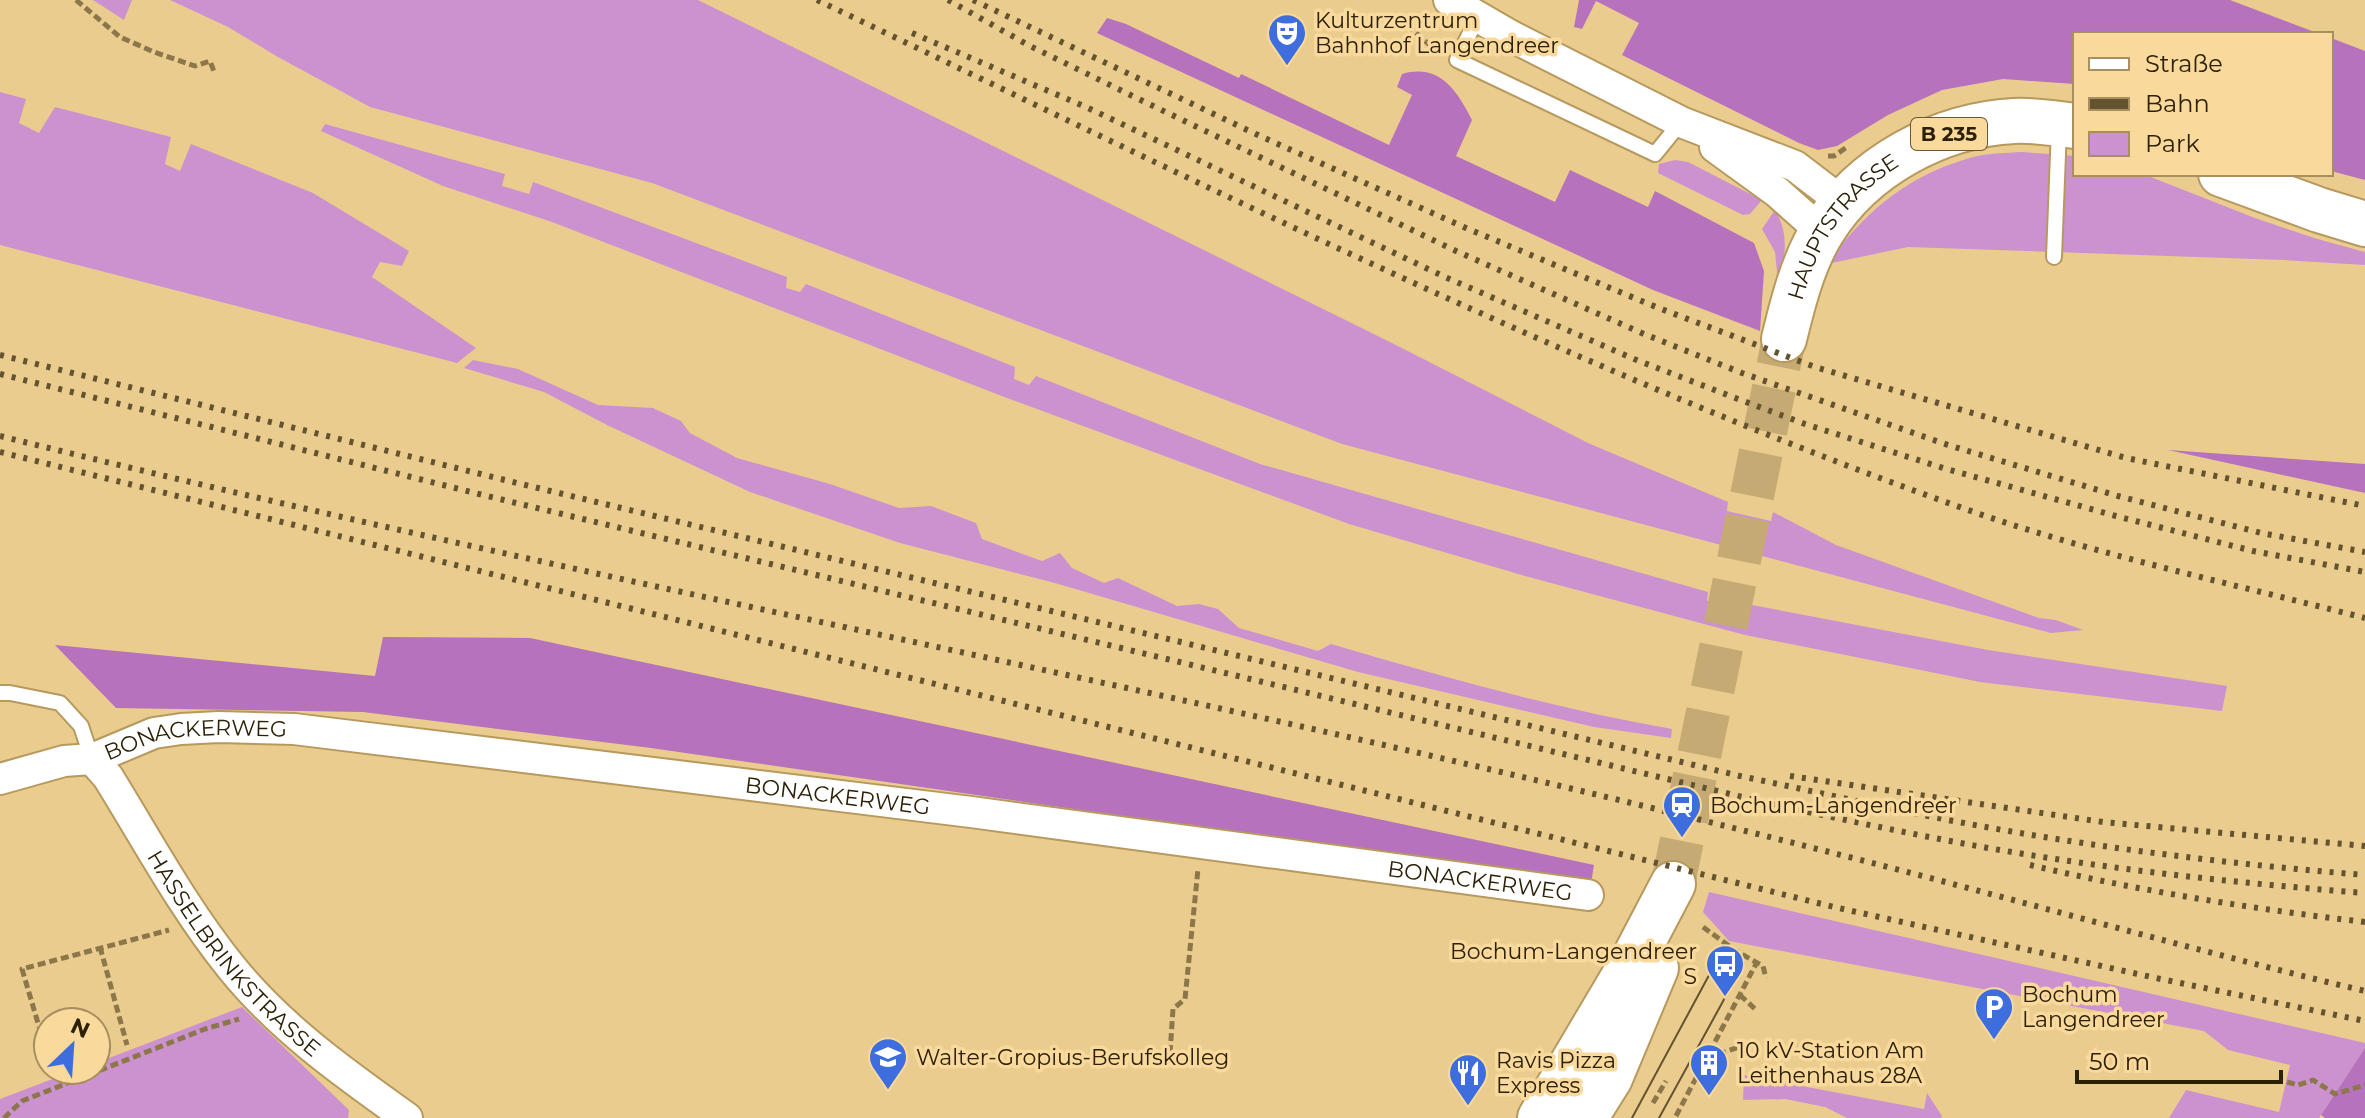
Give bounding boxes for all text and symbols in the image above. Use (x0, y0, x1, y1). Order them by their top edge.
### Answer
place label: Kulturzentrum Bahnhof Langendreer (1315, 7, 1559, 59)
theatre icon: Kulturzentrum Bahnhof Langendreer (1266, 12, 1308, 67)
legend (2073, 32, 2333, 176)
text: Straße (2145, 49, 2223, 78)
text: Bahn (2145, 89, 2210, 118)
road number: B 235 (1911, 118, 1987, 150)
text: Park (2145, 129, 2200, 158)
street label: HAUPTSTRASSE (1782, 148, 1903, 303)
street label: BONACKERWEG (100, 714, 287, 766)
street label: BONACKERWEG (744, 771, 932, 821)
station icon: Bochum-Langendreer (1661, 784, 1703, 839)
place label: Bochum-Langendreer (1710, 792, 1957, 819)
street label: HASSELBRINKSTRASSE (141, 845, 326, 1063)
street label: BONACKERWEG (1386, 855, 1574, 907)
place label: Bochum-Langendreer S (1450, 938, 1697, 990)
bus stop icon: Bochum-Langendreer S (1704, 943, 1746, 998)
place label: Bochum Langendreer (2022, 981, 2165, 1033)
parking icon: Bochum Langendreer (1973, 986, 2015, 1041)
north arrow (32, 1006, 112, 1086)
text: N (66, 1012, 94, 1044)
scale bar (2077, 1034, 2281, 1084)
school or university icon: Walter-Gropius-Berufskolleg (867, 1036, 909, 1091)
place label: 10 kV-Station Am Leithenhaus 28A (1737, 1037, 1924, 1089)
building icon: 10 kV-Station Am Leithenhaus 28A (1688, 1042, 1730, 1097)
place label: Walter-Gropius-Berufskolleg (916, 1044, 1229, 1071)
place label: Ravis Pizza Express (1496, 1047, 1616, 1099)
text: 50 m (2089, 1047, 2150, 1076)
restaurant icon: Ravis Pizza Express (1447, 1052, 1489, 1107)

